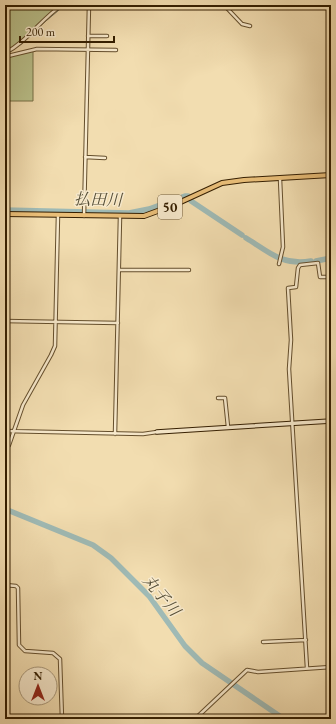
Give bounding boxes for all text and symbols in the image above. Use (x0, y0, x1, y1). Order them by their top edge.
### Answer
scale bar (20, 18, 114, 44)
text: 200 m (26, 24, 56, 40)
water label: 払田川 (74, 189, 124, 210)
road number: 50 (158, 195, 182, 219)
water label: 丸子川 (138, 570, 186, 622)
north arrow (18, 666, 58, 706)
text: N (34, 669, 43, 683)

